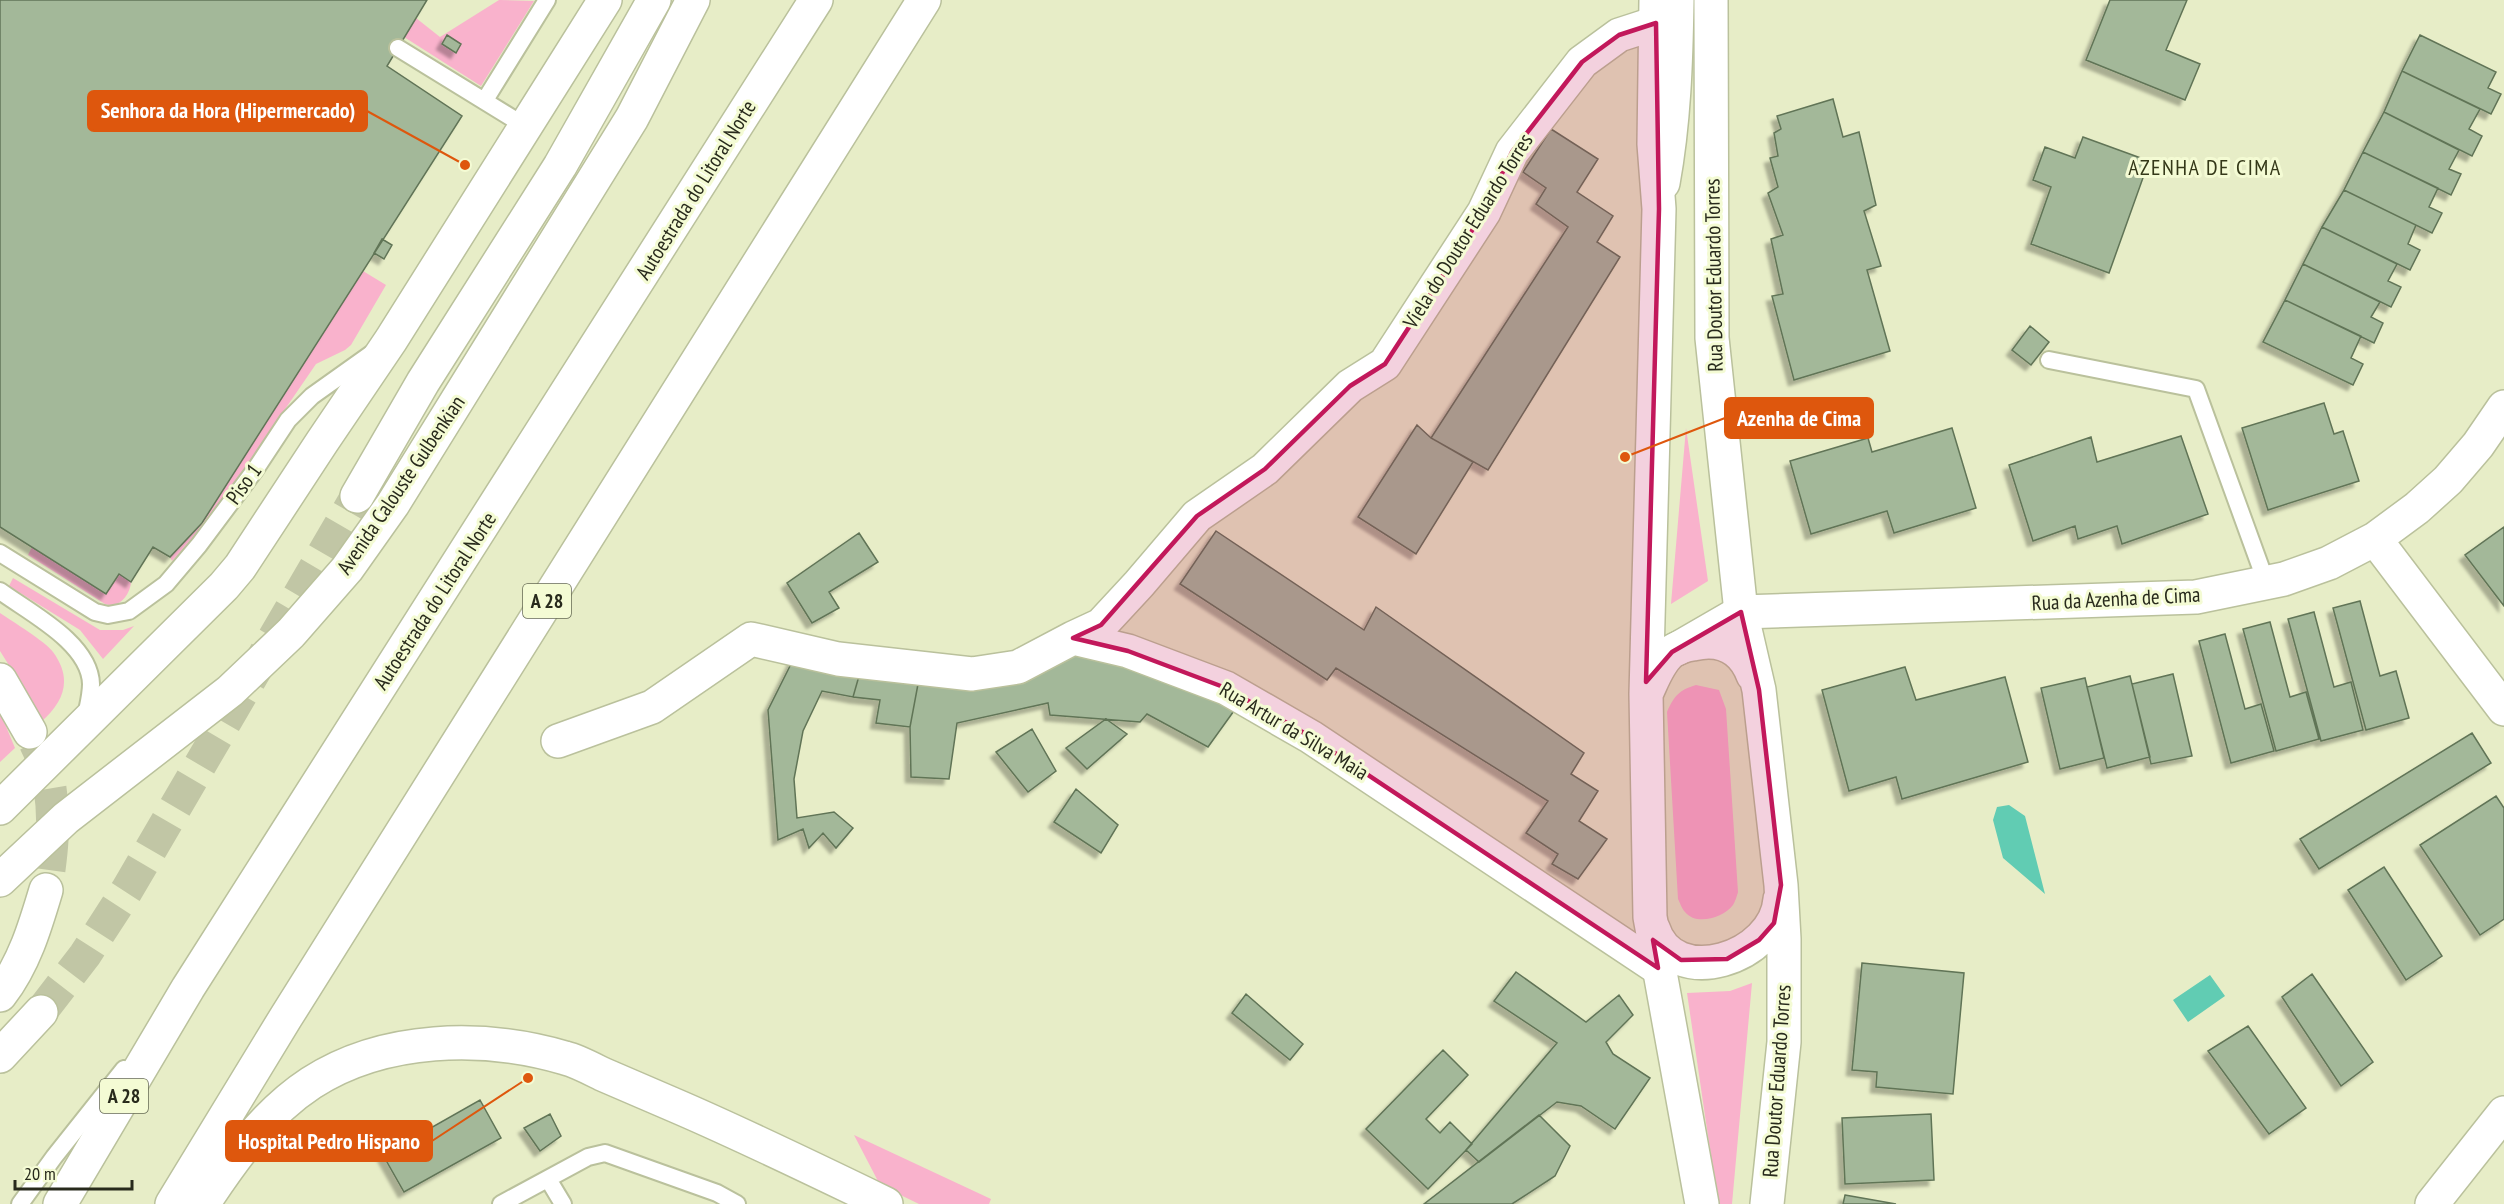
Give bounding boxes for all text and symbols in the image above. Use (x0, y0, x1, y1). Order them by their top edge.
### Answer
callout: Senhora da Hora (Hipermercado) (88, 91, 367, 131)
street label: Autoestrada do Litoral Norte (629, 95, 762, 284)
text: Senhora da Hora (Hipermercado) (101, 96, 355, 124)
street label: Viela do Doutor Eduardo Torres (1396, 128, 1538, 334)
district label: AZENHA DE CIMA (2128, 153, 2282, 181)
street label: Rua Doutor Eduardo Torres (1698, 178, 1729, 372)
street label: Avenida Calouste Gulbenkian (331, 390, 471, 579)
callout: Azenha de Cima (1725, 398, 1873, 438)
text: Azenha de Cima (1736, 404, 1861, 432)
street label: Piso 1 (220, 458, 267, 509)
street label: Autoestrada do Litoral Norte (367, 507, 502, 695)
street label: Rua da Azenha de Cima (2031, 581, 2201, 616)
road number: A 28 (523, 584, 571, 618)
street label: Rua Artur da Silva Maia (1215, 676, 1374, 786)
street label: Rua Doutor Eduardo Torres (1756, 984, 1797, 1178)
road number: A 28 (100, 1079, 148, 1113)
callout: Hospital Pedro Hispano (226, 1121, 432, 1161)
text: Hospital Pedro Hispano (238, 1127, 420, 1155)
scale bar (15, 1153, 132, 1191)
text: 20 m (24, 1162, 56, 1185)

